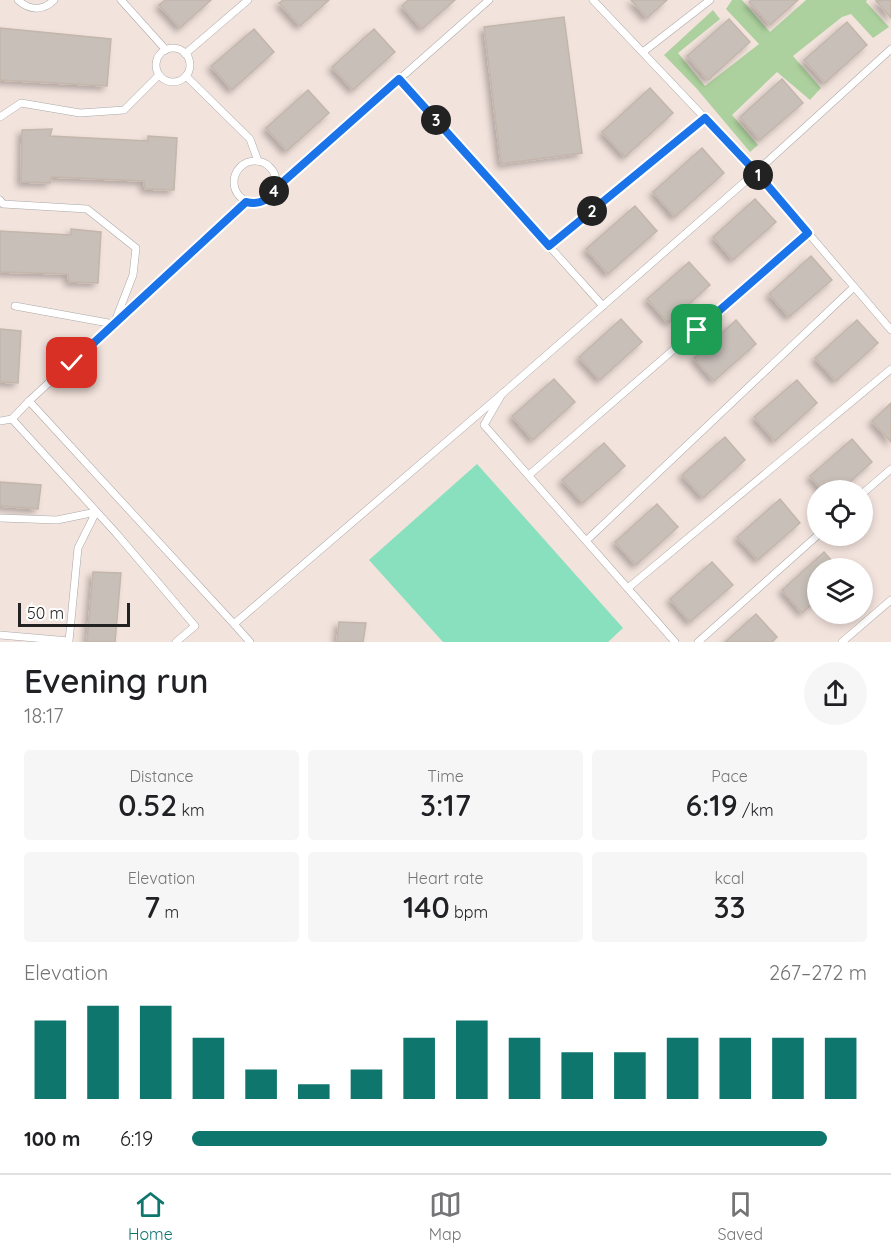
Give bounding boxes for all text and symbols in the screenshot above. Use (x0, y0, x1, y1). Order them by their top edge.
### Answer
pin: 3 (421, 105, 451, 135)
text: 3 (432, 110, 440, 130)
pin: 1 (743, 160, 773, 190)
text: 1 (755, 165, 761, 185)
pin: 4 (259, 176, 289, 206)
text: 4 (269, 181, 279, 201)
pin: 2 (577, 196, 607, 226)
text: 2 (587, 201, 597, 221)
pin (671, 304, 722, 355)
icon: arrive (680, 313, 713, 346)
pin (46, 337, 97, 388)
icon: check (55, 346, 88, 379)
map controls (807, 480, 873, 624)
button: locate (807, 480, 873, 546)
button: layers (807, 558, 873, 624)
scale bar (18, 600, 130, 628)
text: 50 m (27, 603, 64, 623)
text: Evening run (24, 660, 209, 701)
button: share (804, 662, 867, 725)
text: 18:17 (24, 703, 64, 728)
text: Distance (129, 766, 194, 786)
text: Time (427, 766, 464, 786)
text: Pace (711, 766, 748, 786)
text: 0.52 (118, 786, 177, 824)
text: 3:17 (420, 786, 471, 824)
text: 6:19 (685, 786, 738, 824)
text: km (177, 800, 205, 820)
text: /km (738, 800, 774, 820)
text: Elevation (128, 868, 195, 888)
text: Heart rate (407, 868, 484, 888)
text: kcal (715, 868, 744, 888)
text: 7 (144, 888, 160, 926)
text: 140 (403, 888, 450, 926)
text: 33 (714, 888, 745, 926)
text: m (160, 902, 179, 922)
text: bpm (450, 902, 488, 922)
text: Elevation (24, 960, 108, 985)
text: 267–272 m (769, 960, 867, 985)
text: 100 m (24, 1126, 80, 1151)
text: 6:19 (120, 1126, 153, 1151)
tab: Home (128, 1188, 173, 1244)
tab: Map (429, 1188, 462, 1244)
tab: Saved (717, 1188, 763, 1244)

